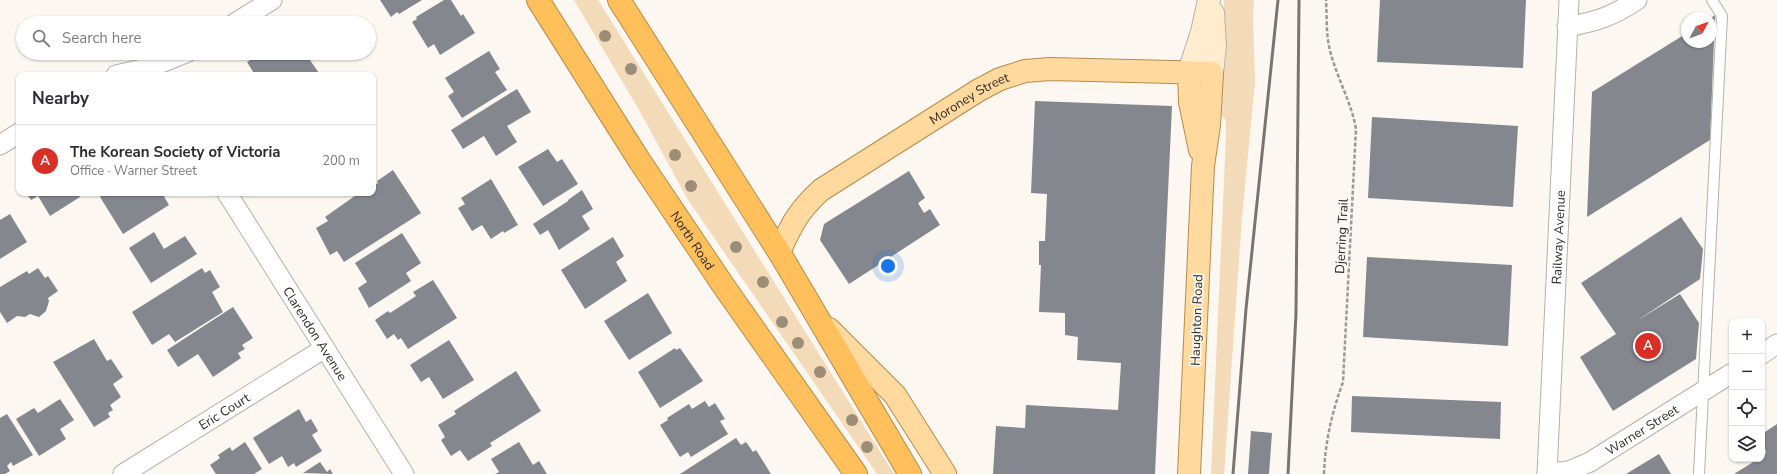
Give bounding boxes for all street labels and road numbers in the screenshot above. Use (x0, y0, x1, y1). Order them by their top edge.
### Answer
street label: Moroney Street (926, 69, 1012, 129)
street label: Railway Avenue (1548, 190, 1570, 285)
street label: Djerring Trail (1331, 198, 1353, 274)
street label: North Road (666, 208, 718, 274)
street label: Haughton Road (1186, 274, 1208, 366)
street label: Clarendon Avenue (278, 283, 351, 385)
street label: Eric Court (196, 389, 254, 435)
street label: Warner Street (1602, 401, 1683, 460)

